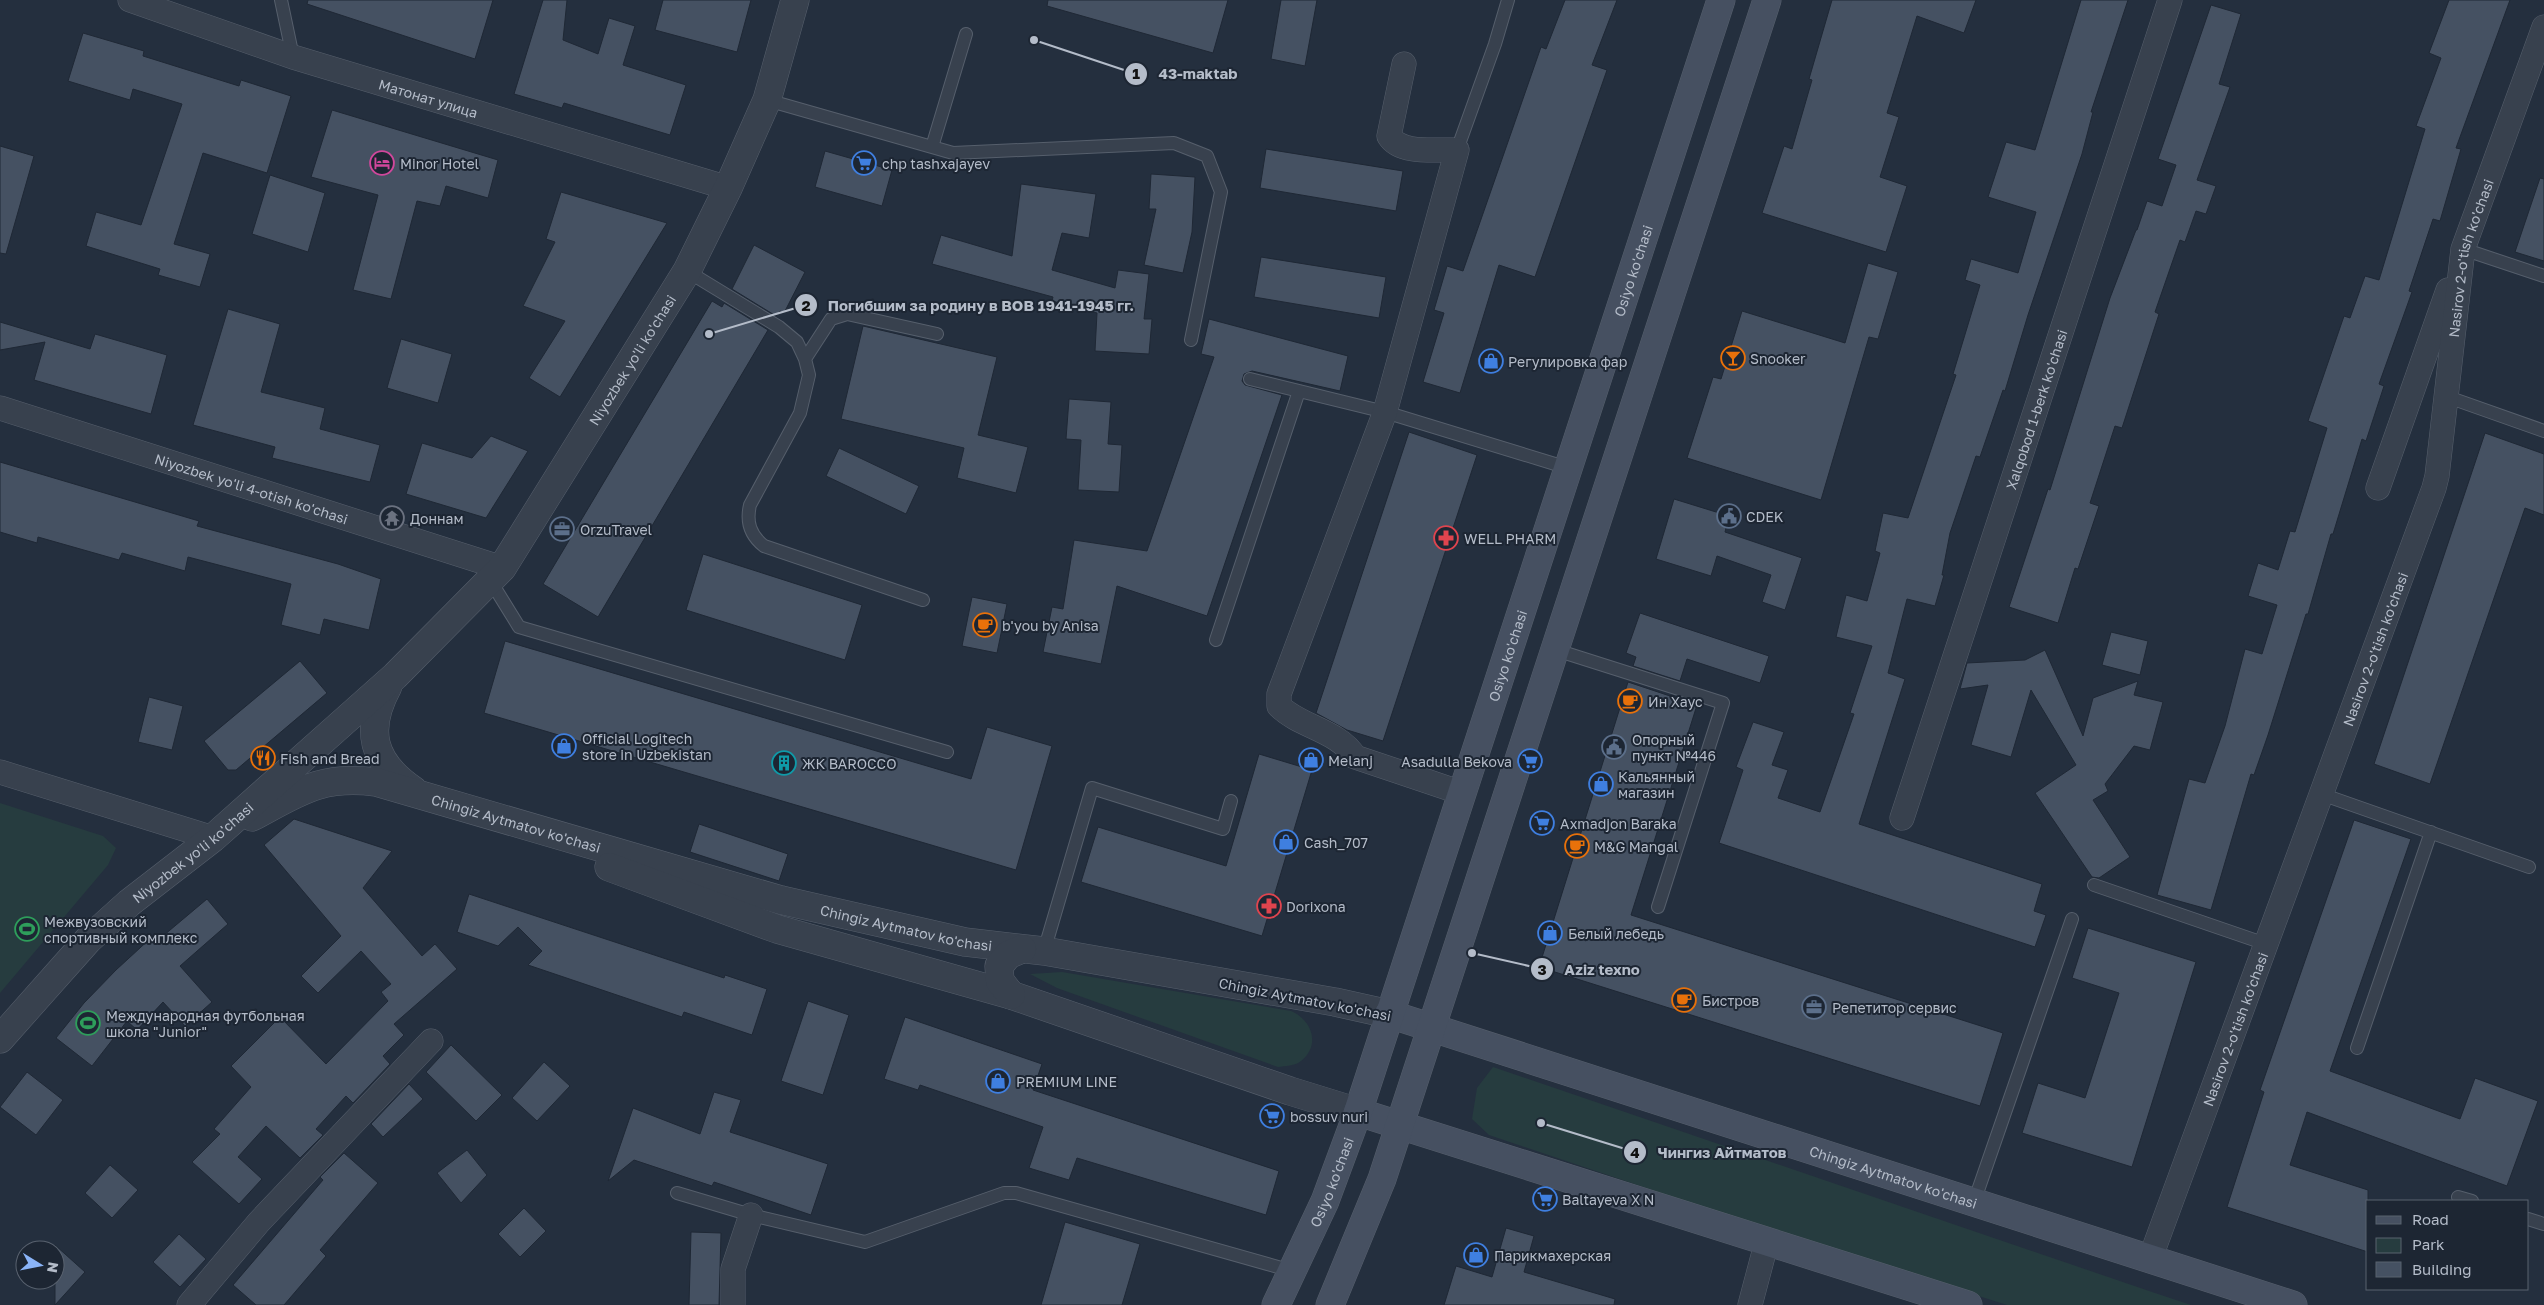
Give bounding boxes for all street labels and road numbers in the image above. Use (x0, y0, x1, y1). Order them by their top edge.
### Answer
street label: Матонат улица (377, 75, 480, 121)
street label: Nasirov 2-o'tish ko'chasi (2444, 177, 2496, 338)
street label: Osiyo ko'chasi (1610, 223, 1656, 319)
street label: Niyozbek yo'li ko'chasi (585, 291, 679, 428)
street label: Xalqobod 1-berk ko'chasi (2002, 327, 2070, 492)
street label: Niyozbek yo'li 4-otish ko'chasi (153, 449, 350, 527)
street label: Nasirov 2-o'tish ko'chasi (2339, 570, 2411, 728)
street label: Osiyo ko'chasi (1484, 608, 1530, 704)
street label: Chingiz Aytmatov ko'chasi (430, 790, 603, 856)
street label: Niyozbek yo'li ko'chasi (129, 798, 256, 906)
street label: Chingiz Aytmatov ko'chasi (819, 901, 993, 954)
street label: Nasirov 2-o'tish ko'chasi (2199, 950, 2271, 1108)
street label: Chingiz Aytmatov ko'chasi (1217, 974, 1393, 1024)
street label: Osiyo ko'chasi (1306, 1135, 1356, 1230)
street label: Chingiz Aytmatov ko'chasi (1807, 1141, 1980, 1211)

